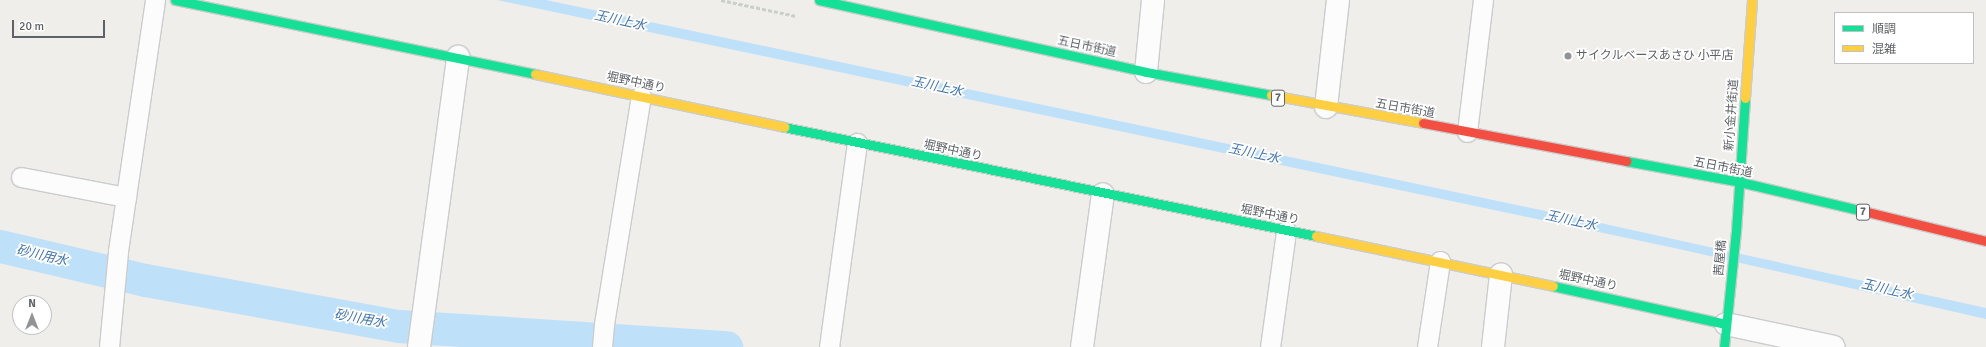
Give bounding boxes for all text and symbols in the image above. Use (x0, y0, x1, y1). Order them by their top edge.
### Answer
water label: 玉川上水 (593, 8, 647, 34)
scale bar (14, 12, 107, 38)
legend (1834, 12, 1974, 64)
text: 20 m (19, 19, 44, 34)
text: 順調 (1872, 22, 1896, 37)
street label: 五日市街道 (1056, 34, 1118, 60)
text: 混雑 (1872, 42, 1896, 57)
place label: サイクルベースあさひ 小平店 (1576, 49, 1735, 63)
marker: サイクルベースあさひ 小平店 (1563, 51, 1573, 61)
street label: 堀野中通り (605, 70, 667, 96)
water label: 玉川上水 (910, 74, 964, 100)
street label: 新小金井街道 (1722, 79, 1742, 151)
road number: 7 (1271, 89, 1285, 107)
street label: 五日市街道 (1374, 97, 1436, 121)
street label: 堀野中通り (922, 138, 984, 164)
water label: 玉川上水 (1227, 141, 1281, 167)
street label: 五日市街道 (1692, 155, 1754, 181)
street label: 堀野中通り (1239, 202, 1301, 228)
road number: 7 (1856, 203, 1870, 221)
water label: 玉川上水 (1544, 208, 1598, 234)
street label: 茜屋橋 (1712, 239, 1730, 277)
water label: 砂川用水 (15, 243, 69, 269)
street label: 堀野中通り (1557, 268, 1619, 294)
water label: 玉川上水 (1860, 277, 1914, 303)
north arrow (12, 295, 52, 335)
text: N (28, 297, 36, 310)
water label: 砂川用水 (333, 307, 387, 331)

